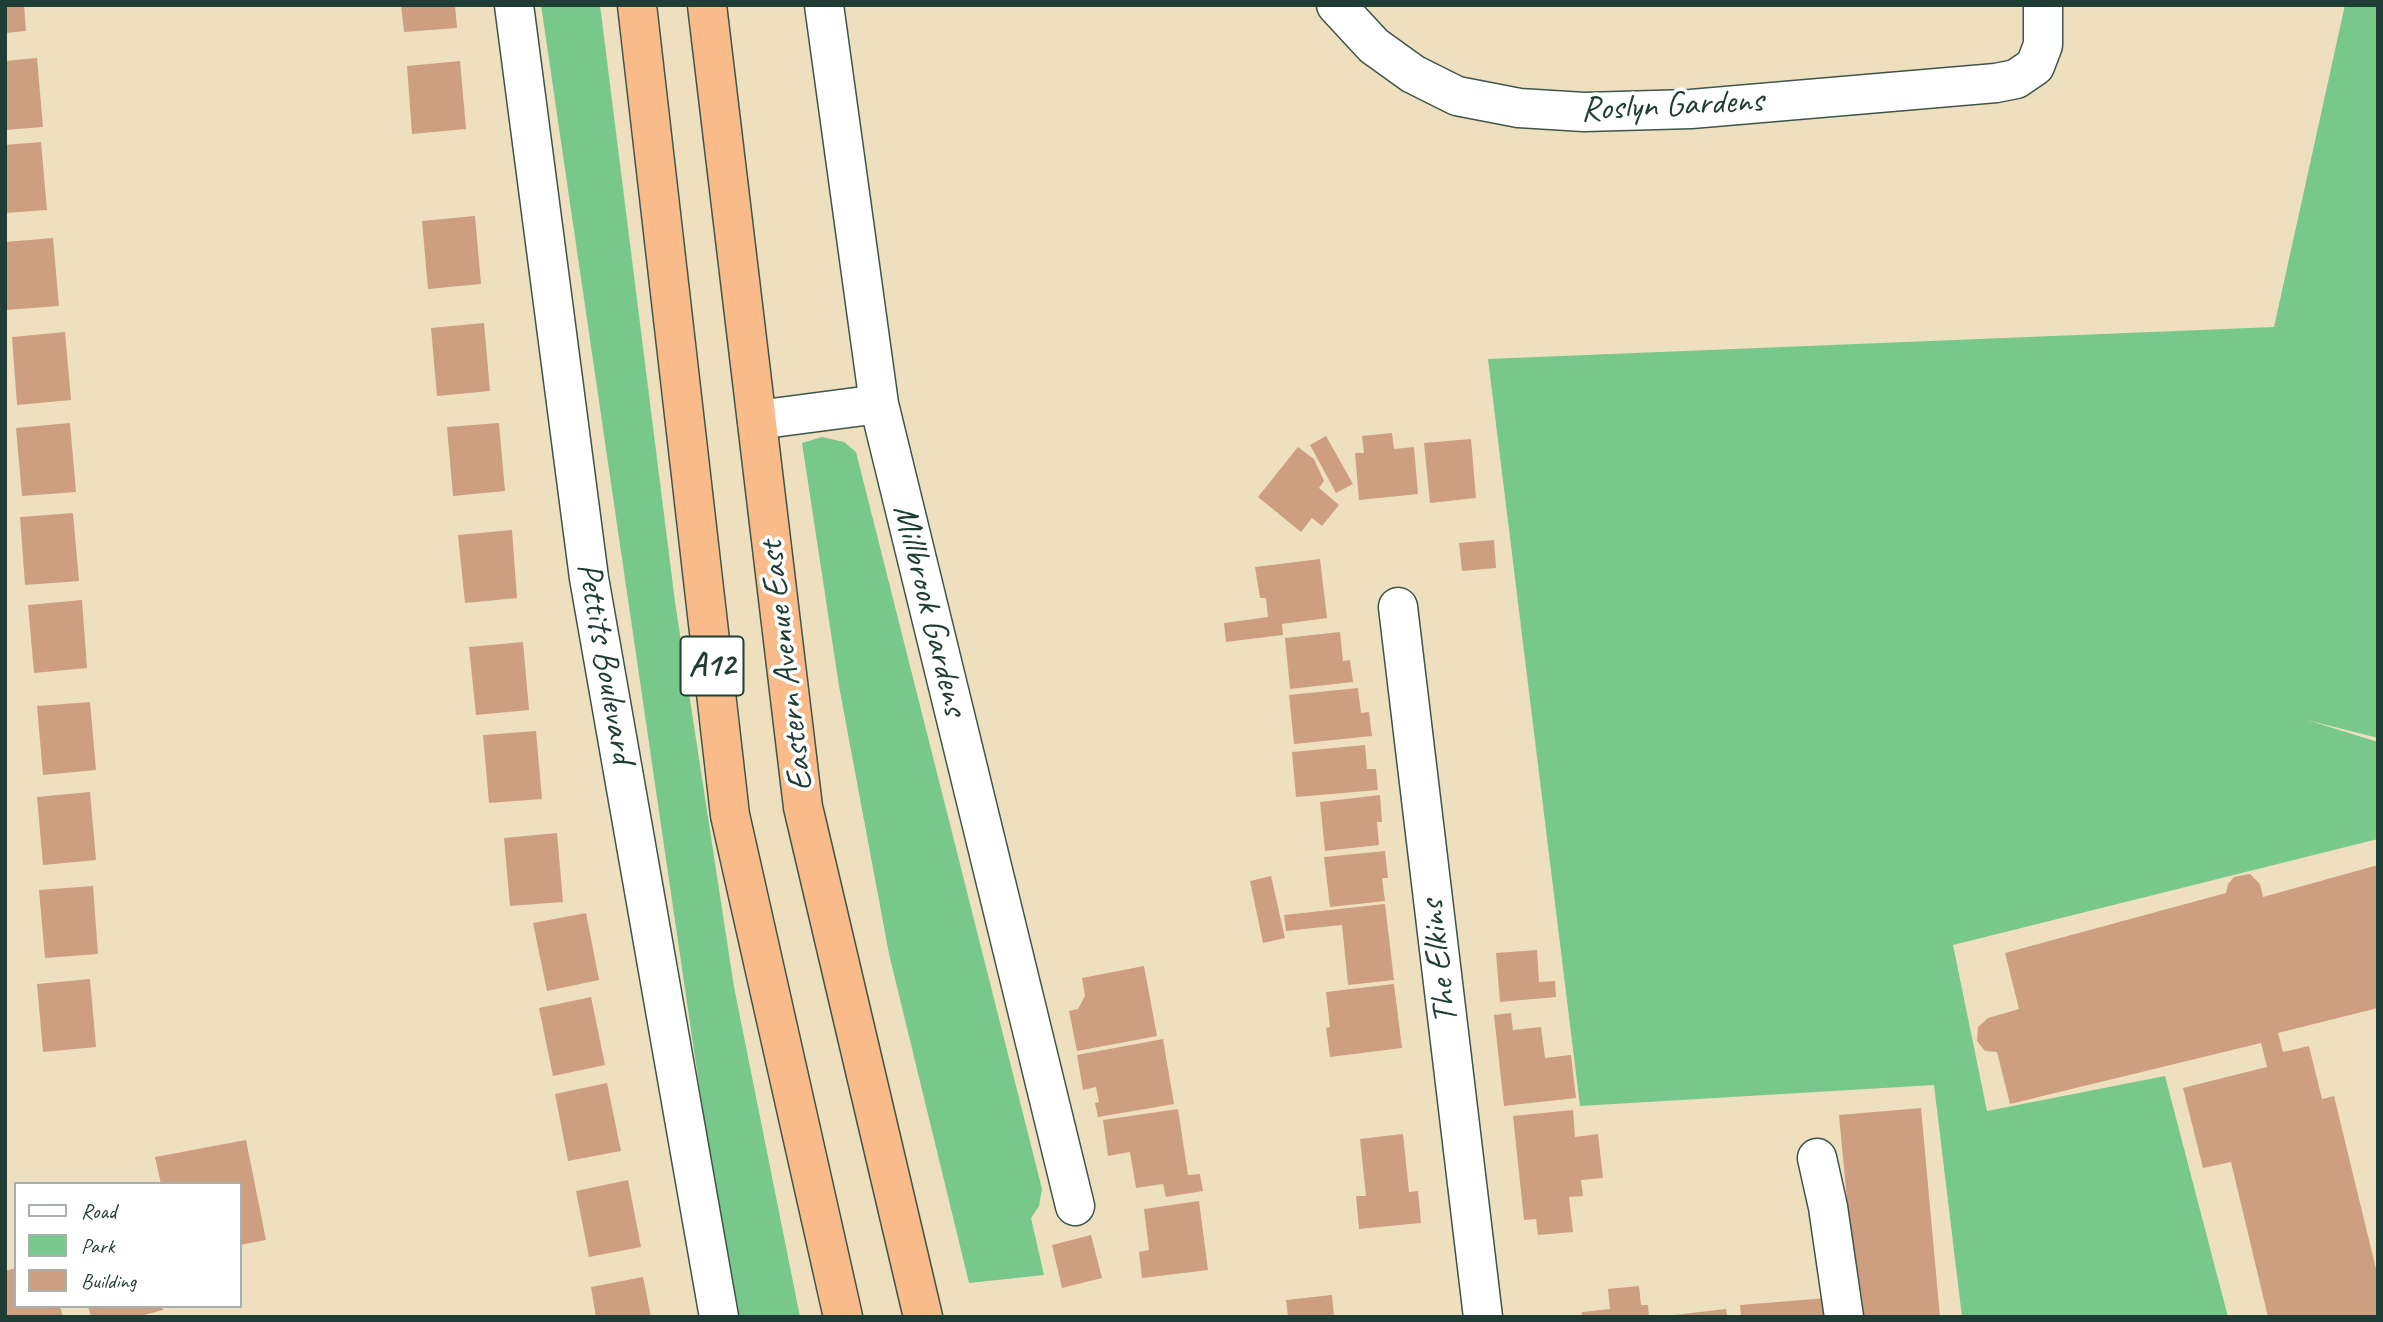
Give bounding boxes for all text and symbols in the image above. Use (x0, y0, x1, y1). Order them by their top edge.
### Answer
street label: Roslyn Gardens (1580, 80, 1764, 132)
street label: Millbrook Gardens (883, 500, 975, 720)
street label: Eastern Avenue East (751, 539, 823, 793)
street label: Pettits Boulevard (567, 560, 643, 766)
road number: A12 (680, 636, 744, 695)
street label: The Elkins (1412, 898, 1468, 1026)
legend (14, 1182, 242, 1308)
text: Road (81, 1198, 116, 1224)
text: Park (81, 1233, 114, 1259)
text: Building (81, 1268, 136, 1294)

